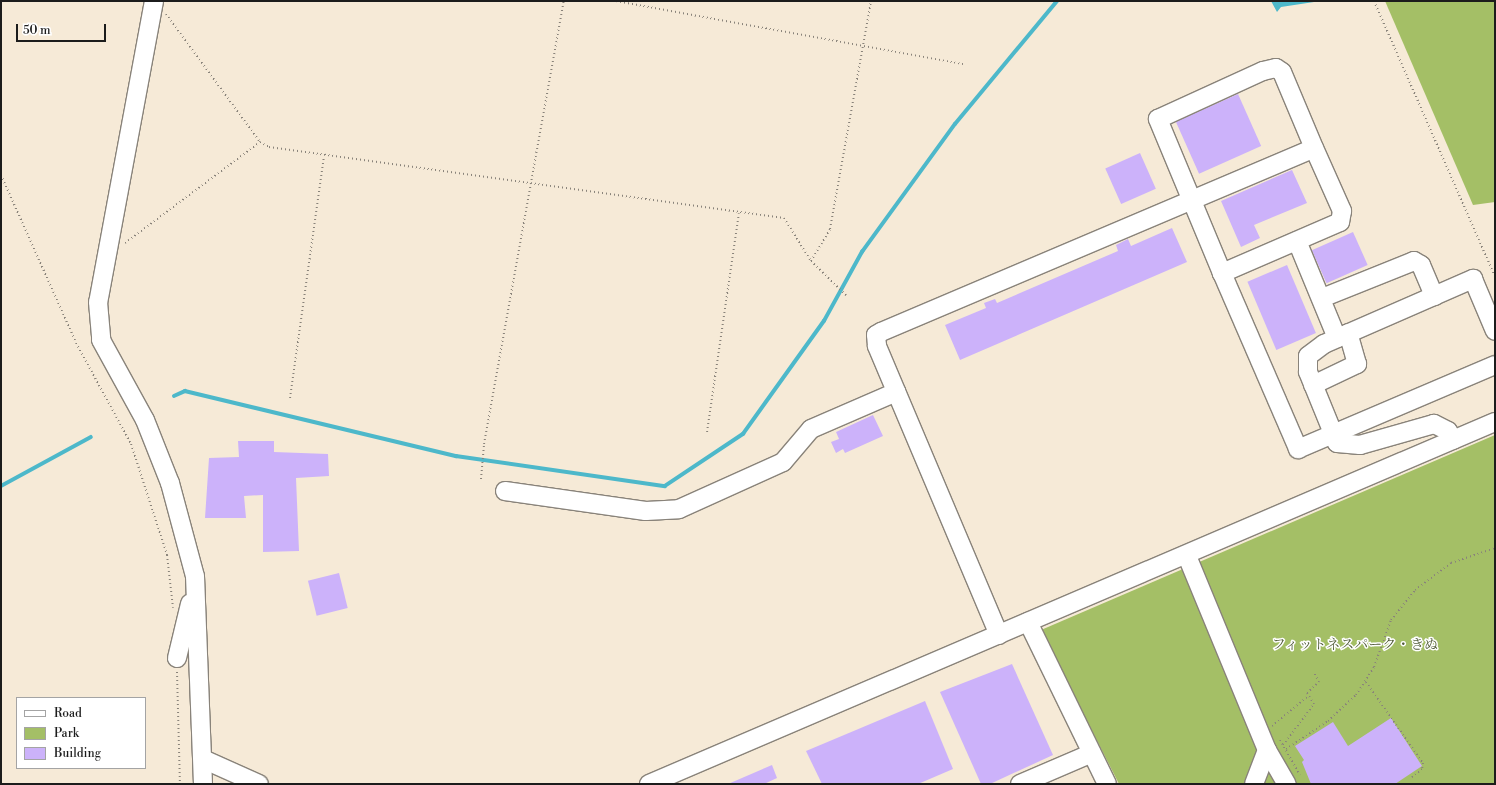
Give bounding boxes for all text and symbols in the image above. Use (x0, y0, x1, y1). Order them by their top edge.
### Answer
scale bar (18, 16, 108, 42)
text: 50 m (23, 23, 51, 38)
park label: フィットネスパーク・きぬ (1271, 637, 1439, 653)
legend (16, 697, 146, 769)
text: Road (54, 706, 82, 721)
text: Park (54, 726, 79, 741)
text: Building (54, 746, 101, 761)

